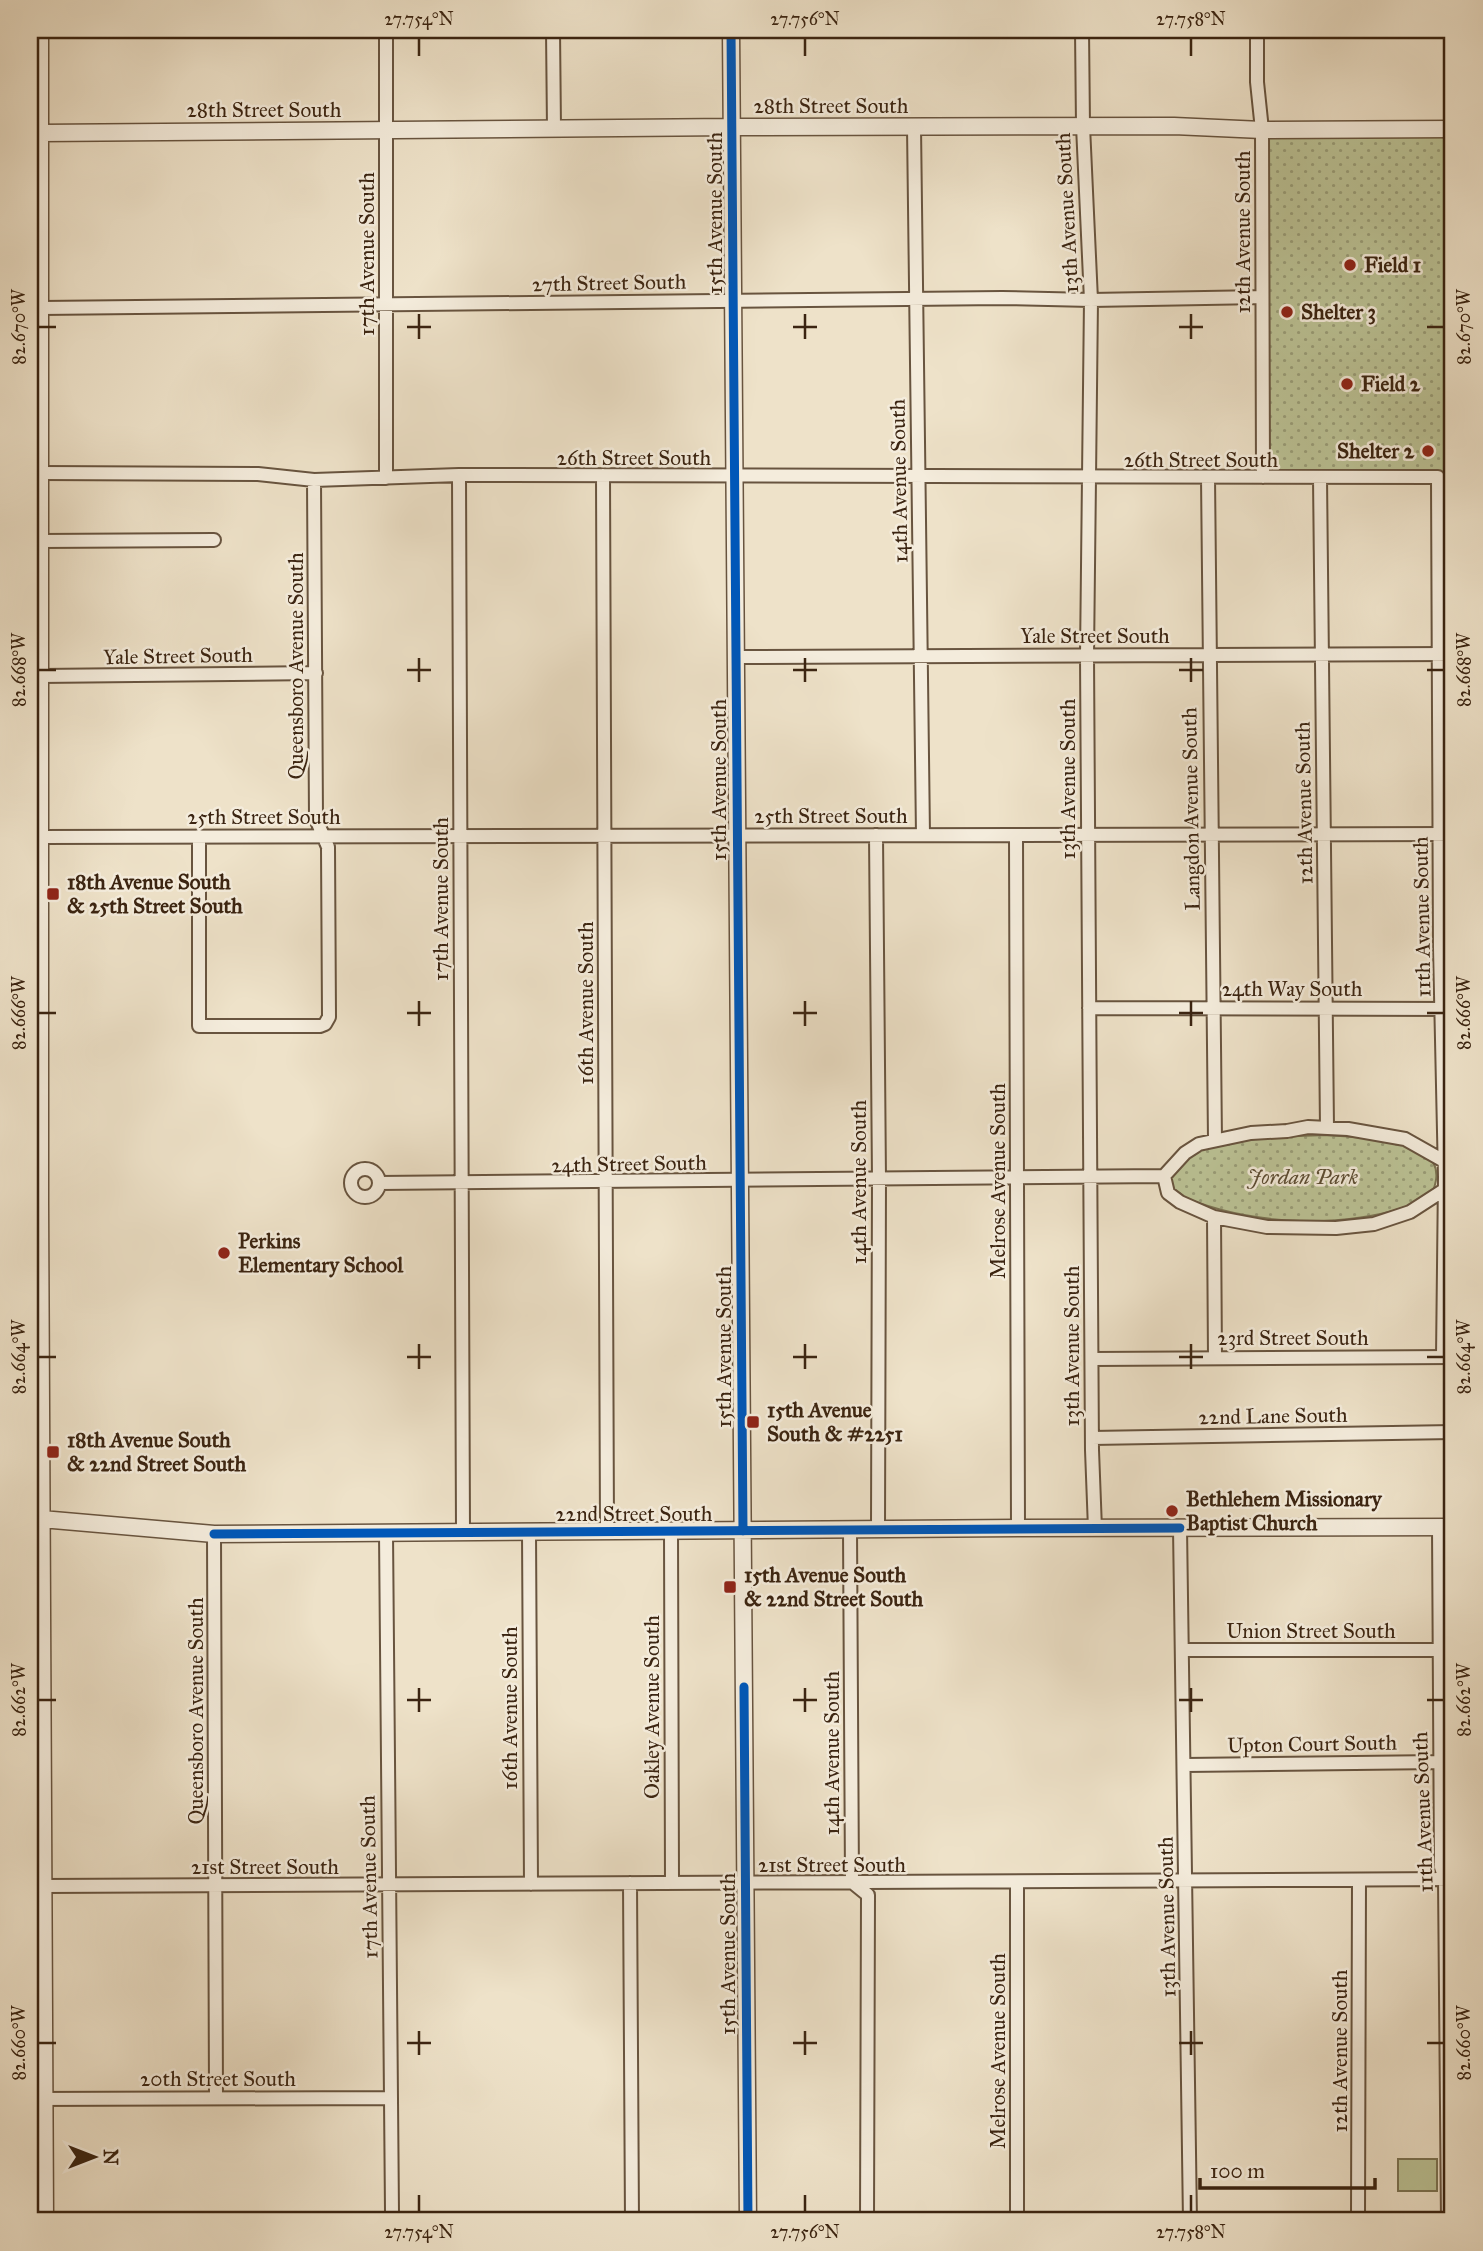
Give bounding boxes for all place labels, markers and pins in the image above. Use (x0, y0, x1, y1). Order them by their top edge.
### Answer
place label: Field 1 (1364, 252, 1421, 278)
marker: Field 1 (1342, 257, 1358, 273)
place label: Shelter 3 (1301, 299, 1376, 325)
marker: Shelter 3 (1279, 304, 1295, 320)
place label: Field 2 (1361, 371, 1421, 397)
marker: Field 2 (1339, 376, 1355, 392)
place label: Shelter 2 (1337, 438, 1415, 464)
marker: Shelter 2 (1420, 443, 1436, 459)
place label: 18th Avenue South & 25th Street South (67, 869, 243, 919)
marker: 18th Avenue South & 25th Street South (45, 886, 61, 902)
place label: Perkins Elementary School (238, 1228, 404, 1278)
marker: Perkins Elementary School (216, 1245, 232, 1261)
place label: 15th Avenue South & #2251 (767, 1397, 903, 1447)
marker: 15th Avenue South & #2251 (745, 1414, 761, 1430)
place label: 18th Avenue South & 22nd Street South (67, 1427, 247, 1477)
marker: 18th Avenue South & 22nd Street South (45, 1444, 61, 1460)
place label: Bethlehem Missionary Baptist Church (1186, 1486, 1383, 1536)
marker: Bethlehem Missionary Baptist Church (1164, 1503, 1180, 1519)
place label: 15th Avenue South & 22nd Street South (744, 1562, 924, 1612)
marker: 15th Avenue South & 22nd Street South (722, 1579, 738, 1595)

